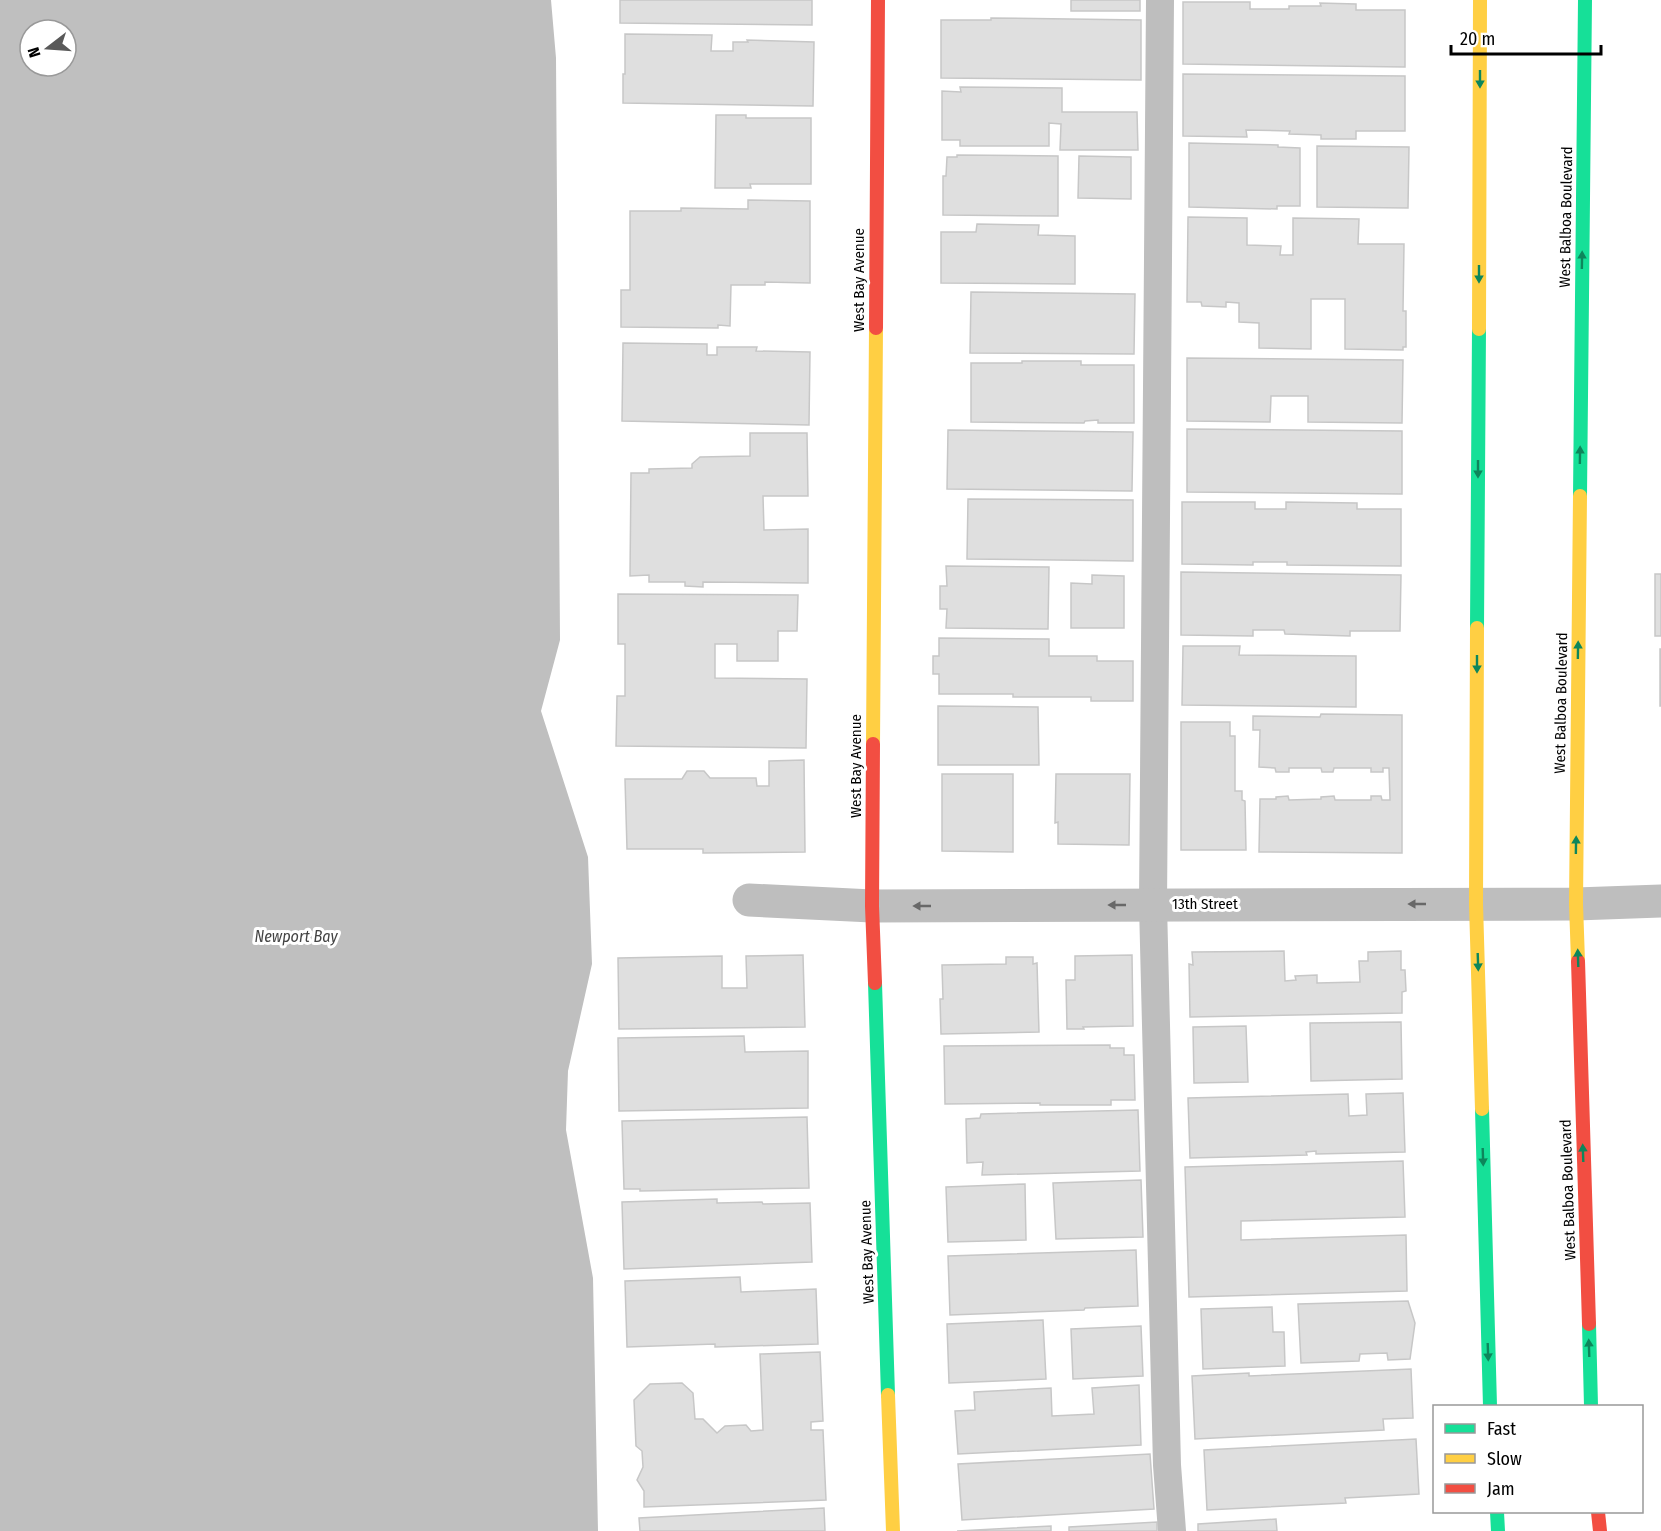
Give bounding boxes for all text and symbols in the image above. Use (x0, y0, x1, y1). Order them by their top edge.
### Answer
north arrow (18, 18, 78, 78)
scale bar (1451, 18, 1601, 56)
text: 20 m (1460, 28, 1495, 50)
text: N (24, 45, 45, 60)
one-way arrow (1475, 70, 1485, 89)
street label: West Balboa Boulevard (1556, 146, 1576, 288)
street label: West Bay Avenue (850, 228, 868, 332)
one-way arrow (1577, 251, 1587, 270)
one-way arrow (1474, 265, 1484, 284)
one-way arrow (1575, 446, 1585, 465)
one-way arrow (1473, 460, 1483, 479)
street label: West Balboa Boulevard (1551, 632, 1571, 774)
one-way arrow (1573, 641, 1583, 660)
one-way arrow (1472, 655, 1482, 674)
street label: West Bay Avenue (847, 714, 865, 818)
one-way arrow (1571, 836, 1581, 855)
street label: 13th Street (1172, 895, 1238, 913)
one-way arrow (1408, 899, 1427, 909)
one-way arrow (1108, 900, 1127, 910)
one-way arrow (913, 901, 932, 911)
water label: Newport Bay (254, 927, 338, 946)
one-way arrow (1573, 949, 1582, 968)
one-way arrow (1473, 953, 1482, 972)
street label: West Balboa Boulevard (1557, 1119, 1579, 1261)
one-way arrow (1579, 1144, 1588, 1163)
one-way arrow (1478, 1147, 1488, 1166)
street label: West Bay Avenue (856, 1200, 878, 1304)
one-way arrow (1585, 1339, 1594, 1358)
one-way arrow (1484, 1342, 1493, 1361)
legend (1433, 1405, 1643, 1513)
text: Fast (1487, 1418, 1516, 1440)
text: Slow (1487, 1448, 1522, 1470)
text: Jam (1487, 1478, 1515, 1500)

